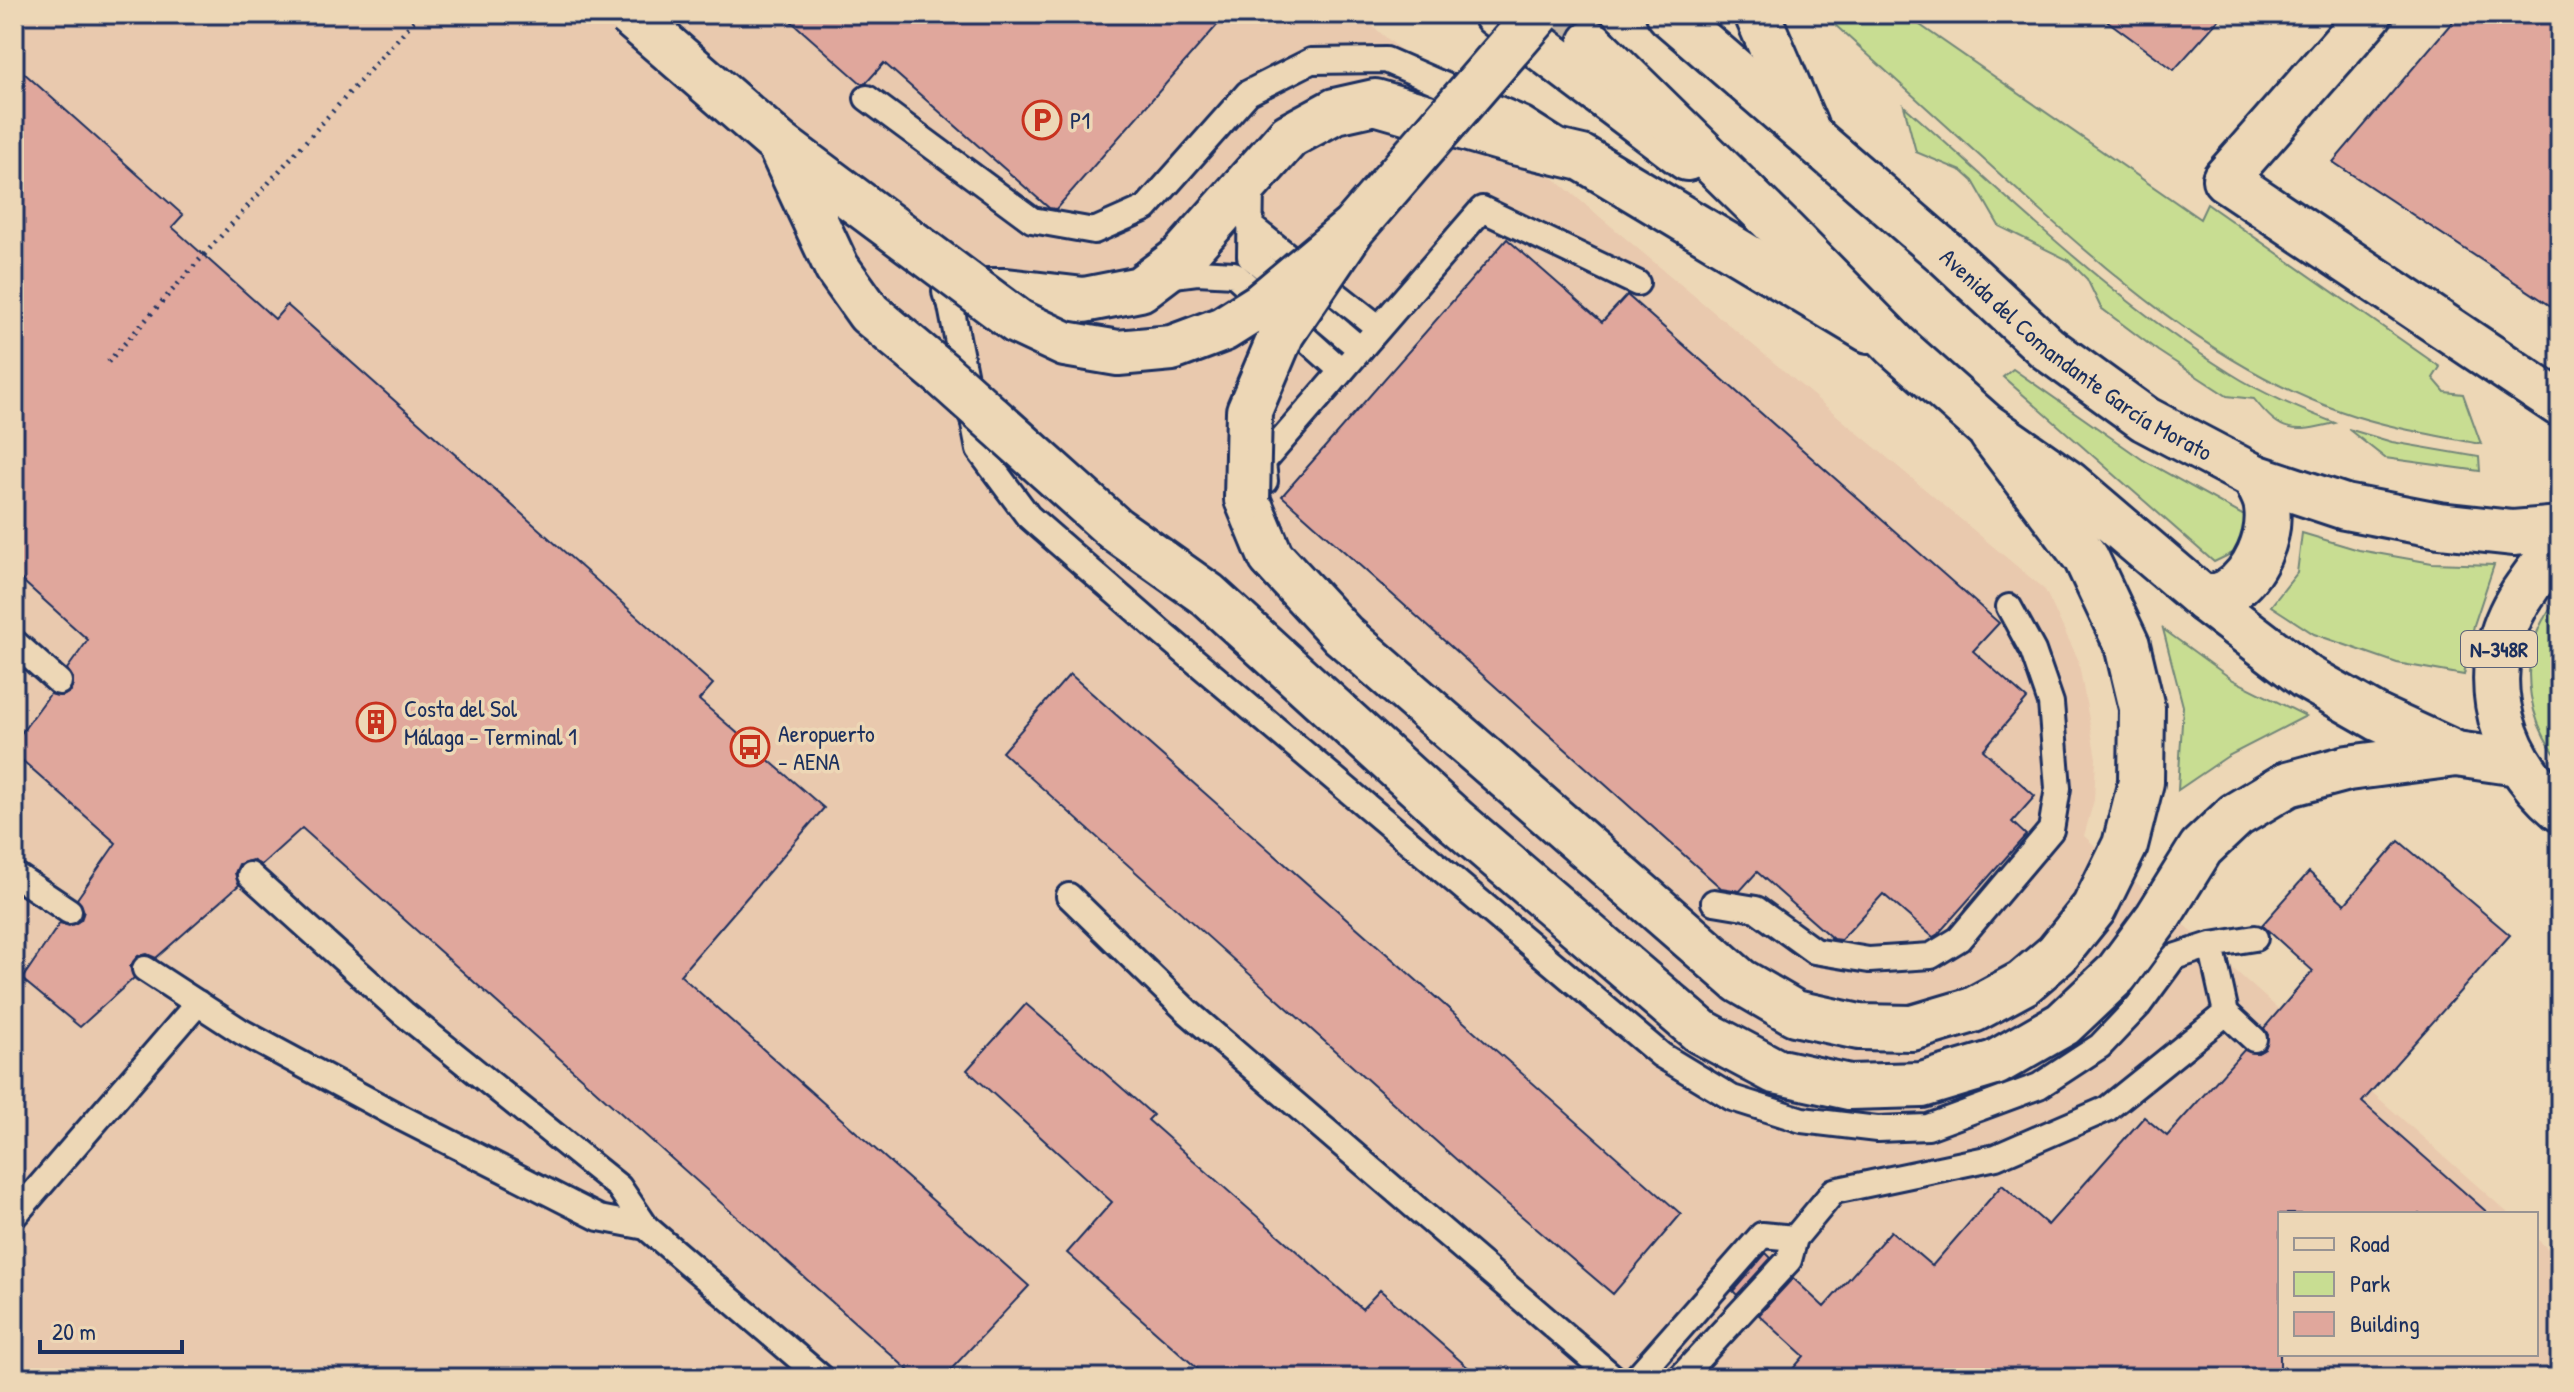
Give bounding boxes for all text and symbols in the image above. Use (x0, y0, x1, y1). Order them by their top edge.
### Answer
parking icon: P1 (1021, 99, 1063, 141)
place label: P1 (1070, 104, 1090, 136)
street label: Avenida del Comandante García Morato (1934, 241, 2218, 468)
road number: N-348R (2461, 631, 2537, 667)
place label: Costa del Sol Málaga - Terminal 1 (404, 692, 577, 752)
building icon: Costa del Sol Málaga - Terminal 1 (355, 701, 397, 743)
place label: Aeropuerto - AENA (778, 717, 875, 777)
bus stop icon: Aeropuerto - AENA (729, 726, 771, 768)
legend (2278, 1212, 2538, 1356)
text: Road (2350, 1227, 2389, 1259)
text: Park (2350, 1267, 2390, 1299)
scale bar (40, 1304, 182, 1354)
text: Building (2350, 1307, 2420, 1339)
text: 20 m (52, 1315, 96, 1347)

